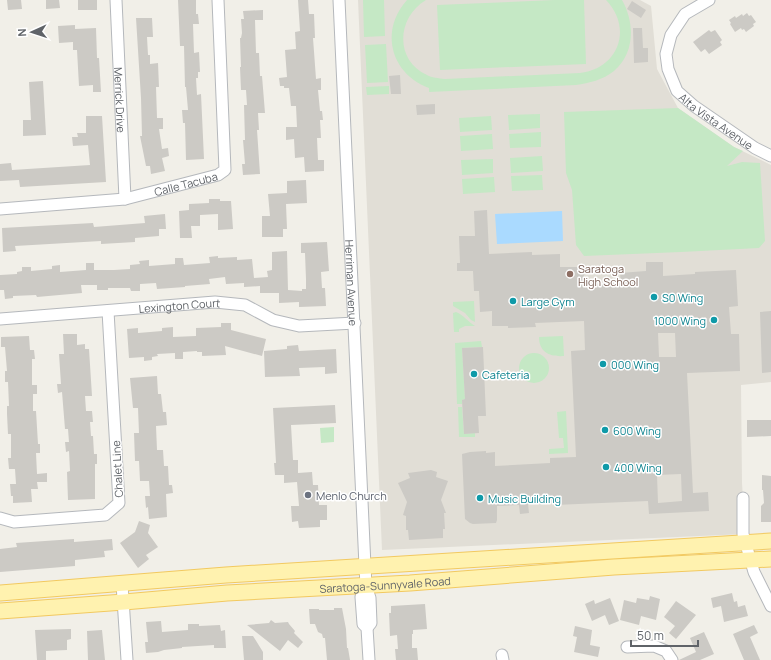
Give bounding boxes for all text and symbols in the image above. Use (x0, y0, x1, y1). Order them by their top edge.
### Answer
north arrow (12, 12, 52, 52)
text: N (14, 28, 29, 37)
street label: Merrick Drive (112, 67, 130, 134)
street label: Alta Vista Avenue (676, 89, 757, 152)
street label: Calle Tacuba (152, 168, 219, 199)
street label: Herriman Avenue (343, 239, 361, 327)
place label: Saratoga High School (578, 261, 638, 289)
marker: Saratoga High School (565, 269, 575, 279)
place label: S0 Wing (662, 290, 703, 305)
marker: S0 Wing (649, 292, 659, 302)
street label: Lexington Court (138, 294, 221, 316)
place label: Large Gym (521, 294, 575, 309)
marker: Large Gym (508, 296, 518, 306)
place label: 1000 Wing (654, 313, 706, 328)
marker: 1000 Wing (709, 315, 719, 325)
place label: 000 Wing (611, 357, 659, 372)
marker: 000 Wing (598, 359, 608, 369)
place label: Cafeteria (482, 367, 529, 382)
marker: Cafeteria (469, 369, 479, 379)
place label: 600 Wing (613, 423, 661, 438)
marker: 600 Wing (600, 425, 610, 435)
street label: Chalet Line (108, 439, 126, 498)
place label: 400 Wing (614, 460, 662, 475)
marker: 400 Wing (601, 462, 611, 472)
place label: Menlo Church (316, 488, 387, 503)
marker: Menlo Church (303, 490, 313, 500)
place label: Music Building (488, 491, 561, 506)
marker: Music Building (475, 493, 485, 503)
street label: Saratoga-Sunnyvale Road (319, 572, 451, 595)
scale bar (631, 622, 698, 648)
text: 50 m (637, 627, 664, 644)

